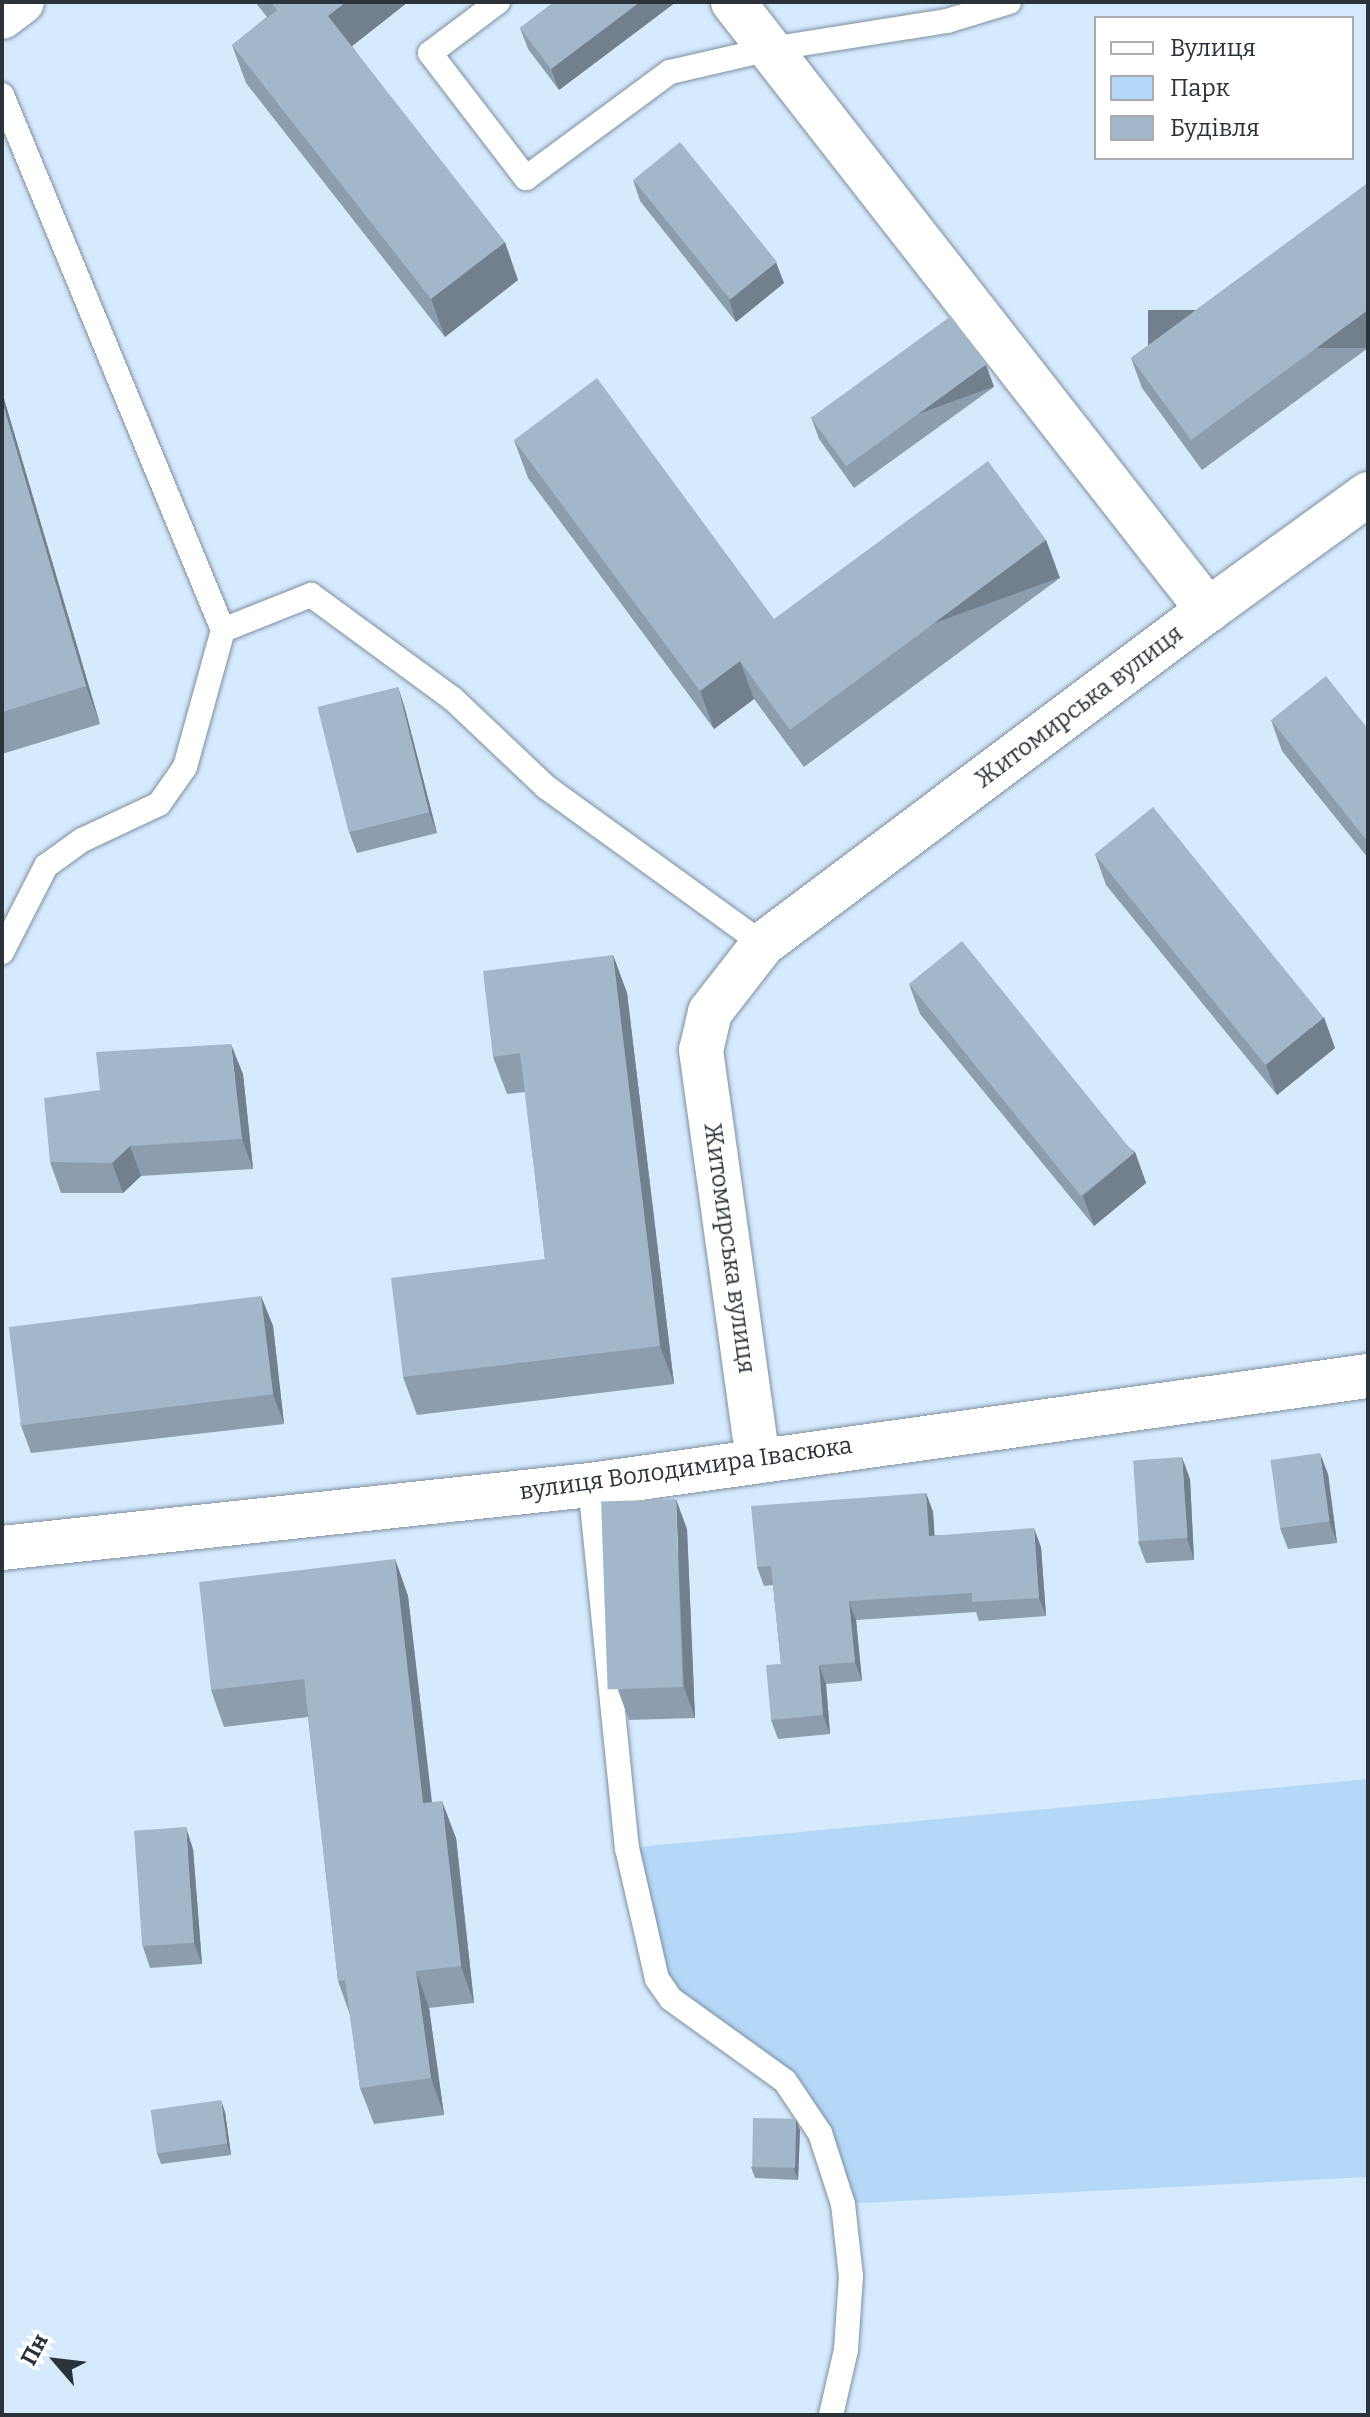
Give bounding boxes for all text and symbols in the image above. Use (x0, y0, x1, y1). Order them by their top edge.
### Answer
legend (1094, 16, 1354, 160)
text: Вулиця (1170, 34, 1256, 62)
text: Парк (1170, 74, 1230, 102)
text: Будівля (1170, 114, 1260, 142)
street label: Житомирська вулиця (969, 619, 1189, 795)
street label: Житомирська вулиця (697, 1121, 761, 1375)
street label: вулиця Володимира Івасюка (518, 1431, 854, 1507)
north arrow (16, 2321, 96, 2401)
text: Пн (15, 2329, 54, 2370)

